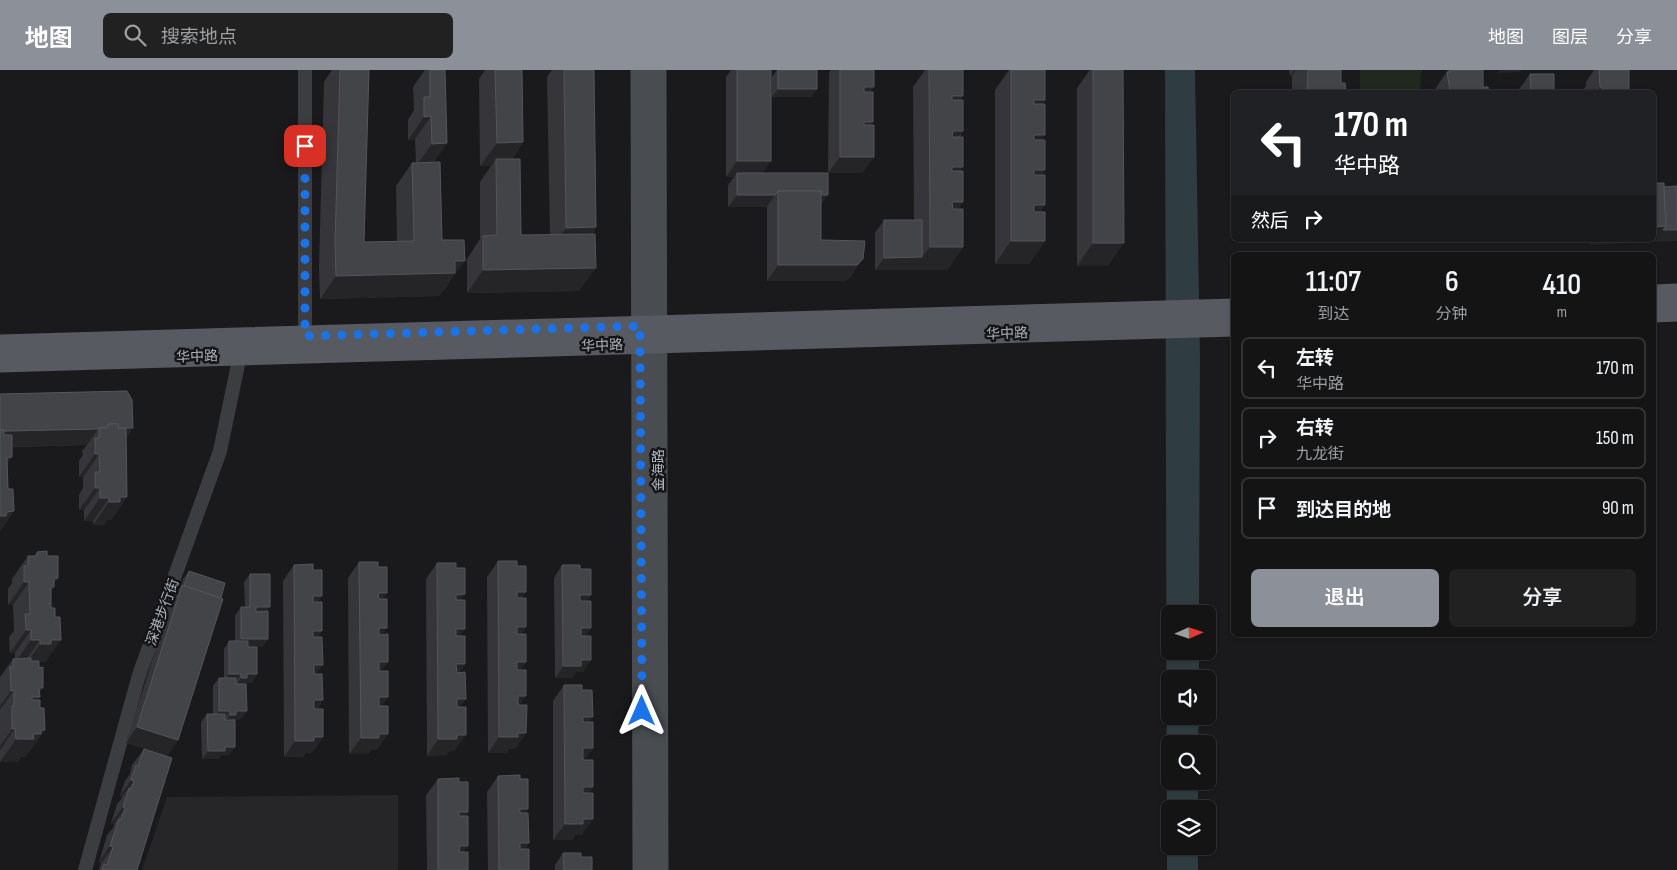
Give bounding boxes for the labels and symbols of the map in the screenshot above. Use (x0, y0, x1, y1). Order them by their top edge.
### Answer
pin (284, 125, 326, 167)
street label: 华中路 (986, 324, 1028, 343)
street label: 华中路 (581, 336, 623, 355)
street label: 华中路 (176, 347, 218, 366)
street label: 金海路 (650, 449, 667, 491)
street label: 深港步行街 (143, 576, 182, 648)
north arrow (1161, 605, 1216, 660)
position arrow (615, 684, 667, 736)

